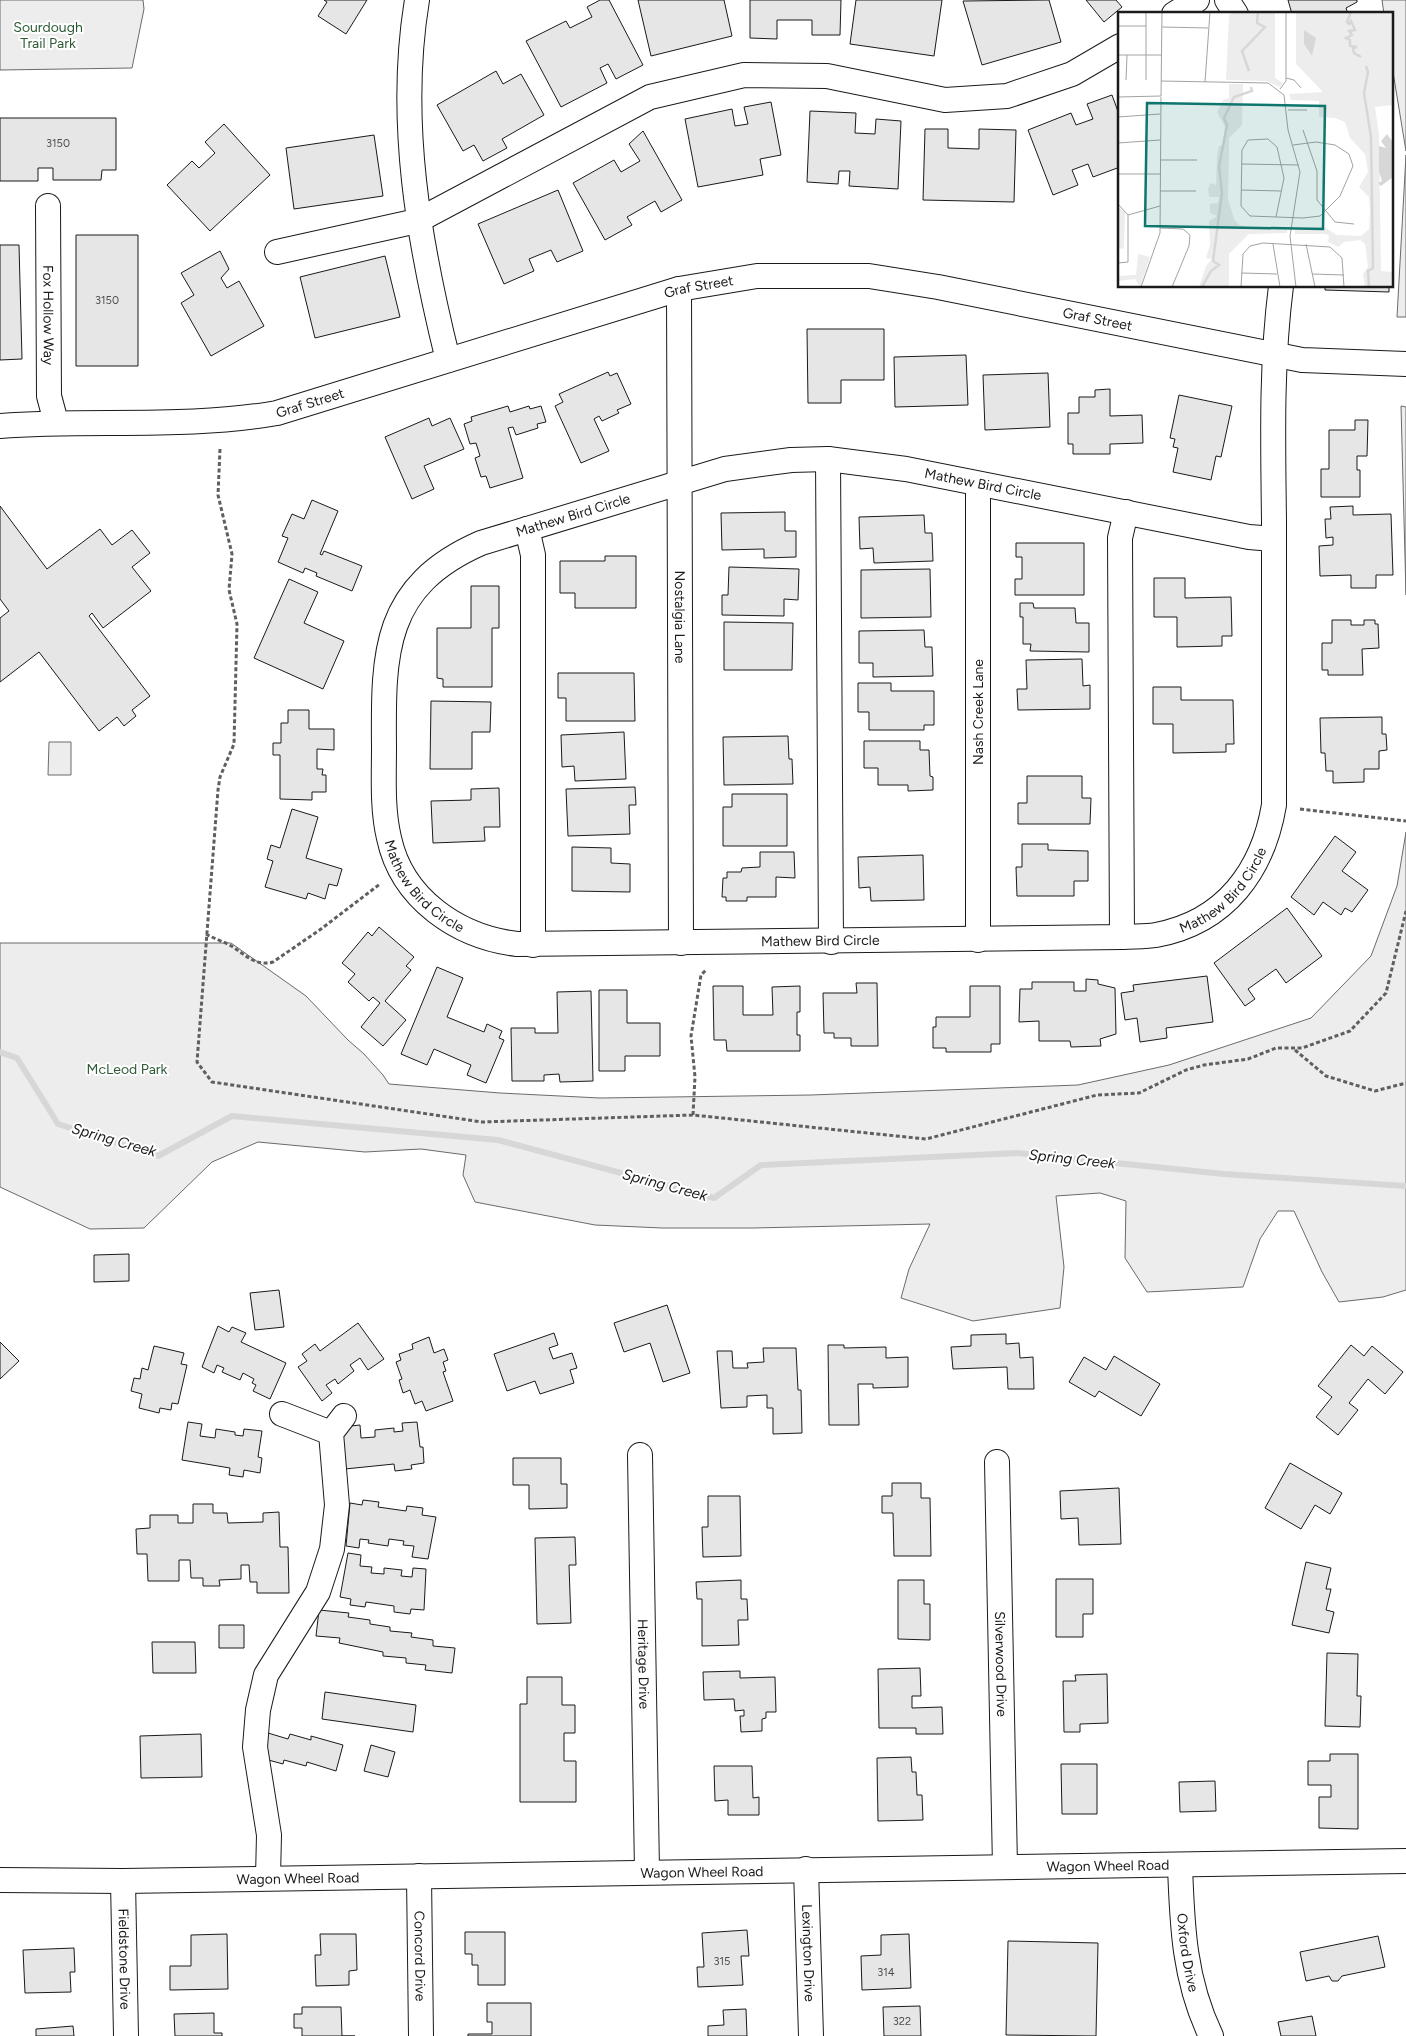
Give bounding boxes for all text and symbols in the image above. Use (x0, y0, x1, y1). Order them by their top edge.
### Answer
inset map (1118, 12, 1394, 288)
park label: Sourdough Trail Park (13, 19, 83, 52)
house number: 3150 (46, 137, 70, 150)
street label: Fox Hollow Way (39, 265, 57, 366)
street label: Graf Street (662, 272, 735, 302)
house number: 3150 (95, 294, 119, 307)
street label: Graf Street (1061, 304, 1134, 335)
street label: Graf Street (274, 385, 346, 422)
street label: Mathew Bird Circle (923, 465, 1043, 504)
street label: Mathew Bird Circle (514, 490, 633, 541)
street label: Nostalgia Lane (671, 570, 688, 664)
street label: Nash Creek Lane (970, 659, 987, 765)
street label: Mathew Bird Circle (381, 838, 467, 936)
street label: Mathew Bird Circle (1177, 844, 1270, 937)
street label: Mathew Bird Circle (761, 932, 880, 950)
park label: McLeod Park (87, 1061, 168, 1078)
water label: Spring Creek (70, 1119, 159, 1161)
water label: Spring Creek (1028, 1145, 1117, 1173)
water label: Spring Creek (621, 1165, 710, 1205)
street label: Silverwood Drive (991, 1611, 1010, 1717)
street label: Heritage Drive (634, 1619, 652, 1710)
street label: Wagon Wheel Road (1046, 1857, 1170, 1876)
street label: Wagon Wheel Road (640, 1863, 764, 1882)
street label: Wagon Wheel Road (236, 1869, 360, 1888)
street label: Lexington Drive (798, 1904, 818, 2002)
street label: Fieldstone Drive (115, 1908, 133, 2010)
street label: Concord Drive (410, 1911, 429, 2002)
street label: Oxford Drive (1173, 1913, 1202, 1994)
house number: 315 (714, 1955, 730, 1968)
house number: 314 (877, 1966, 895, 1979)
house number: 322 (893, 2015, 911, 2028)

